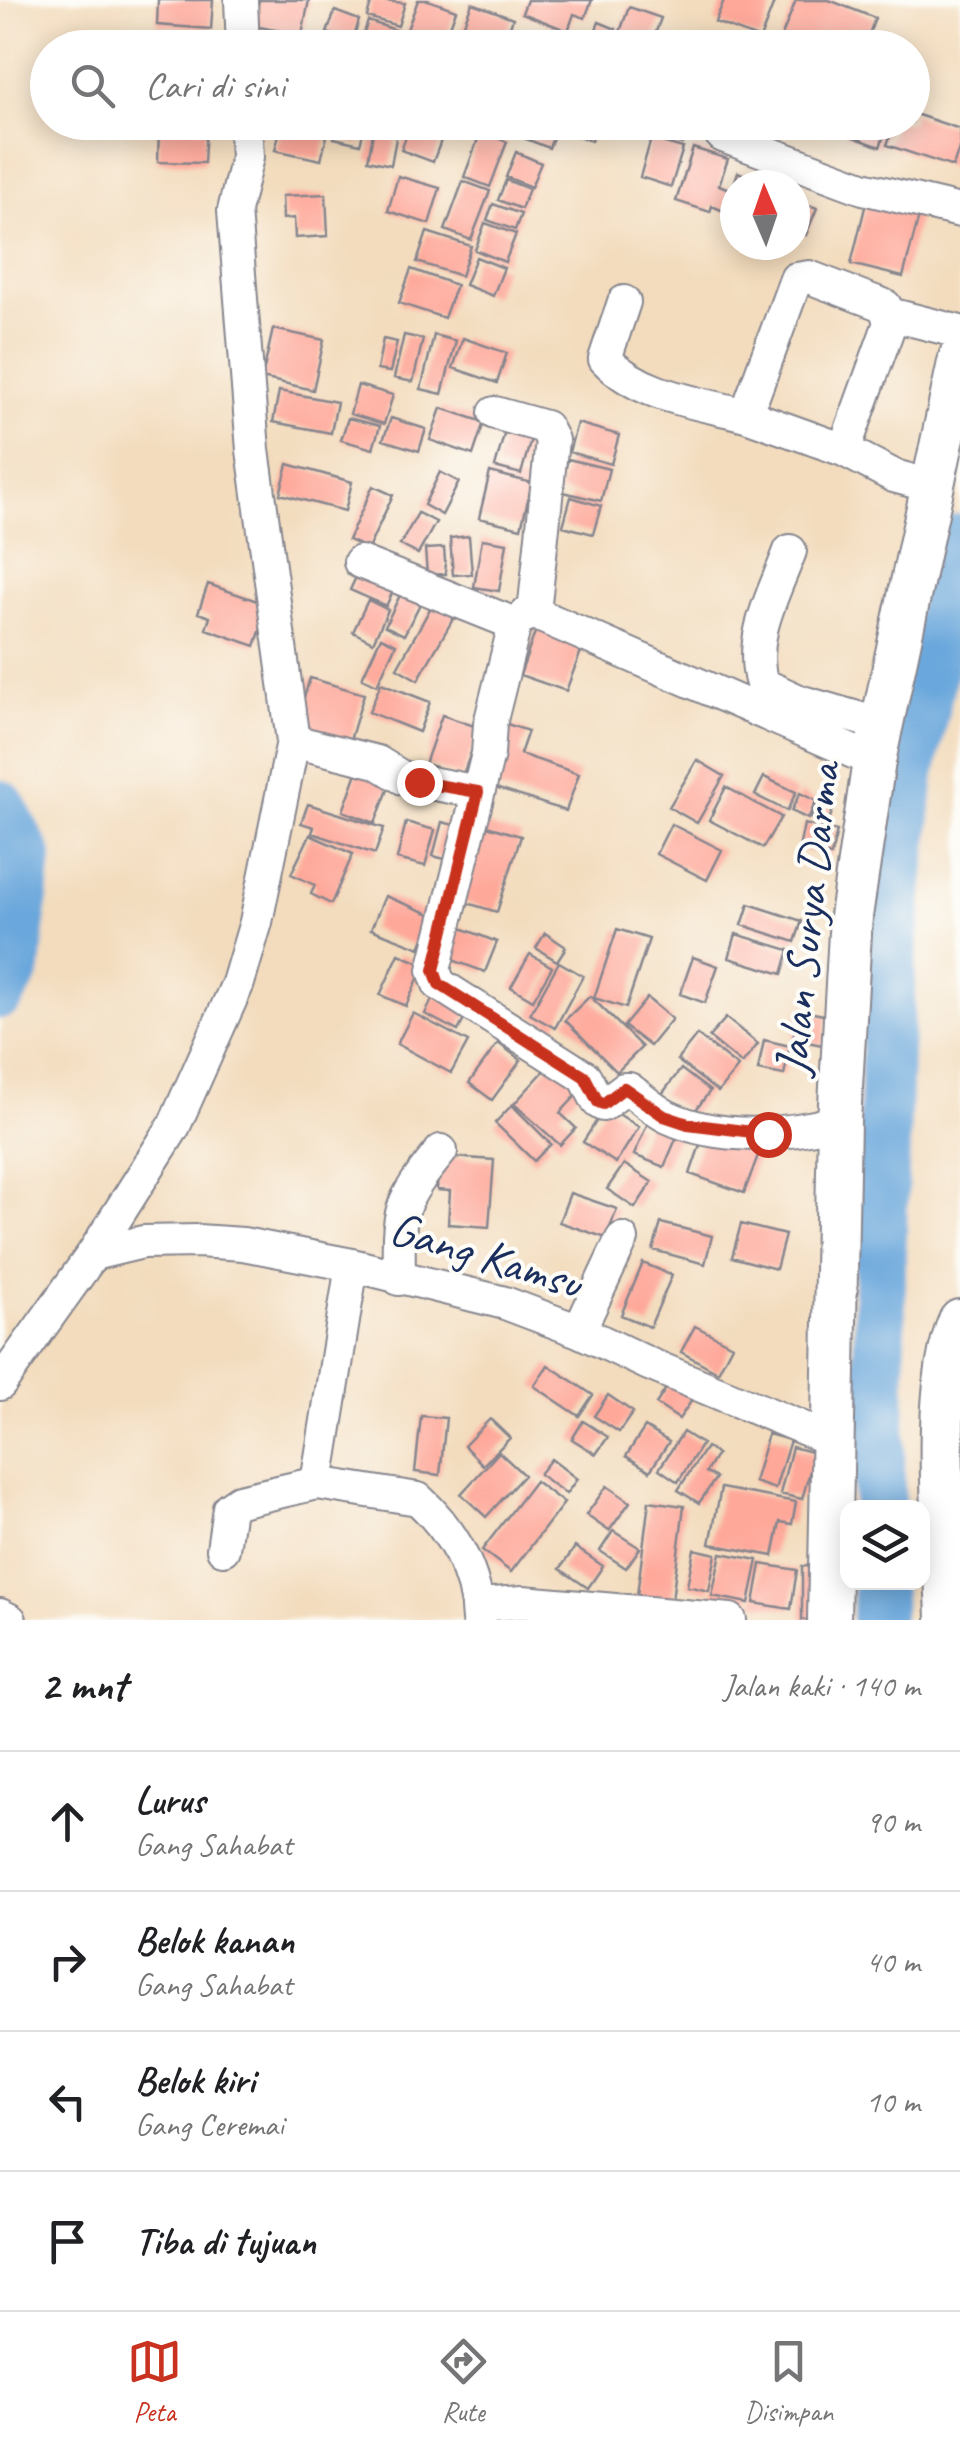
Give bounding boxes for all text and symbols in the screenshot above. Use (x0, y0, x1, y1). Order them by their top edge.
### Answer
search box (30, 30, 930, 140)
icon: search (65, 58, 120, 113)
text: Cari di sini (145, 62, 285, 109)
north arrow (720, 170, 810, 260)
street label: Jalan Surya Darma (761, 756, 854, 1080)
route end (397, 760, 443, 806)
route start (746, 1112, 792, 1158)
street label: Gang Kamsu (383, 1197, 592, 1313)
map controls (840, 1500, 930, 1590)
button: layers (840, 1500, 930, 1590)
text: 2 mnt (40, 1659, 126, 1712)
text: Jalan kaki · 140 m (723, 1665, 920, 1706)
text: Lurus (135, 1777, 205, 1824)
icon: ahead (40, 1794, 95, 1849)
text: 90 m (866, 1801, 920, 1842)
text: Gang Sahabat (135, 1824, 292, 1865)
text: Belok kanan (135, 1917, 294, 1964)
icon: right (40, 1934, 95, 1989)
text: 40 m (866, 1941, 920, 1982)
text: Gang Sahabat (135, 1964, 292, 2005)
text: Belok kiri (135, 2057, 255, 2104)
icon: left (40, 2074, 95, 2129)
text: 10 m (866, 2081, 920, 2122)
text: Gang Ceremai (135, 2104, 284, 2145)
icon: arrive (40, 2214, 95, 2269)
text: Tiba di tujuan (135, 2218, 316, 2265)
tab: Peta (127, 2334, 182, 2429)
tab: Rute (436, 2334, 491, 2429)
tab: Disimpan (745, 2334, 833, 2429)

